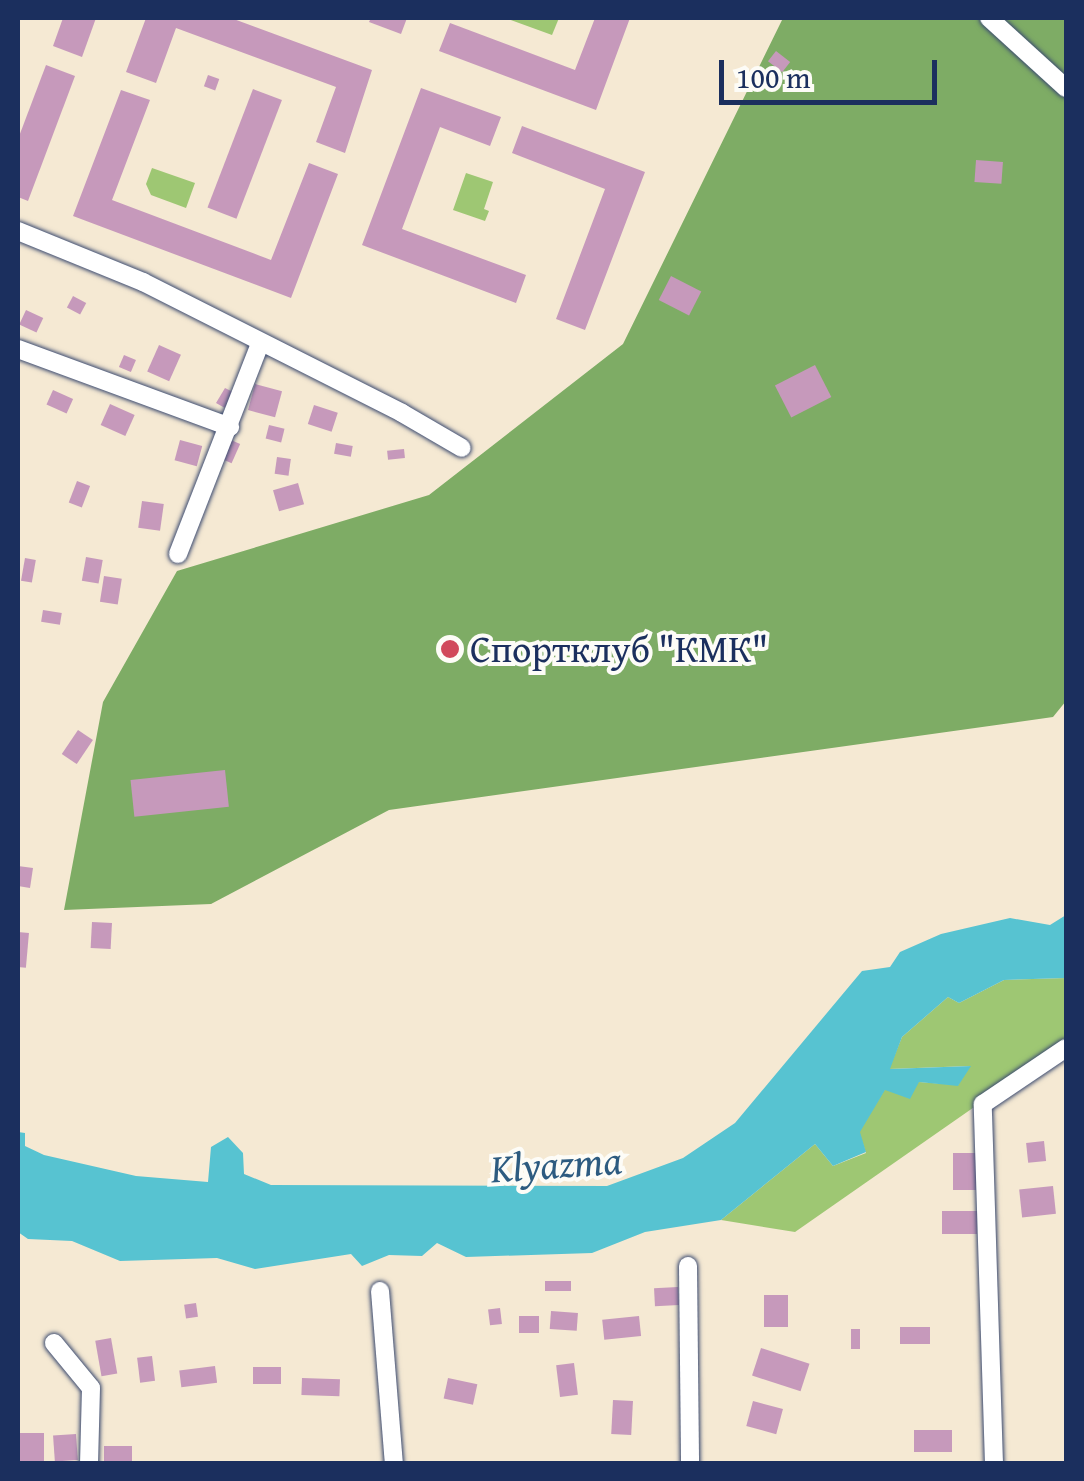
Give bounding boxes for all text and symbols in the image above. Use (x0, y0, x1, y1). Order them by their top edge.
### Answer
scale bar (724, 40, 942, 102)
text: 100 m (736, 55, 810, 99)
place label: Спортклуб "КМК" (470, 626, 768, 672)
marker: Спортклуб "КМК" (439, 638, 461, 660)
water label: Klyazma (489, 1135, 623, 1193)

